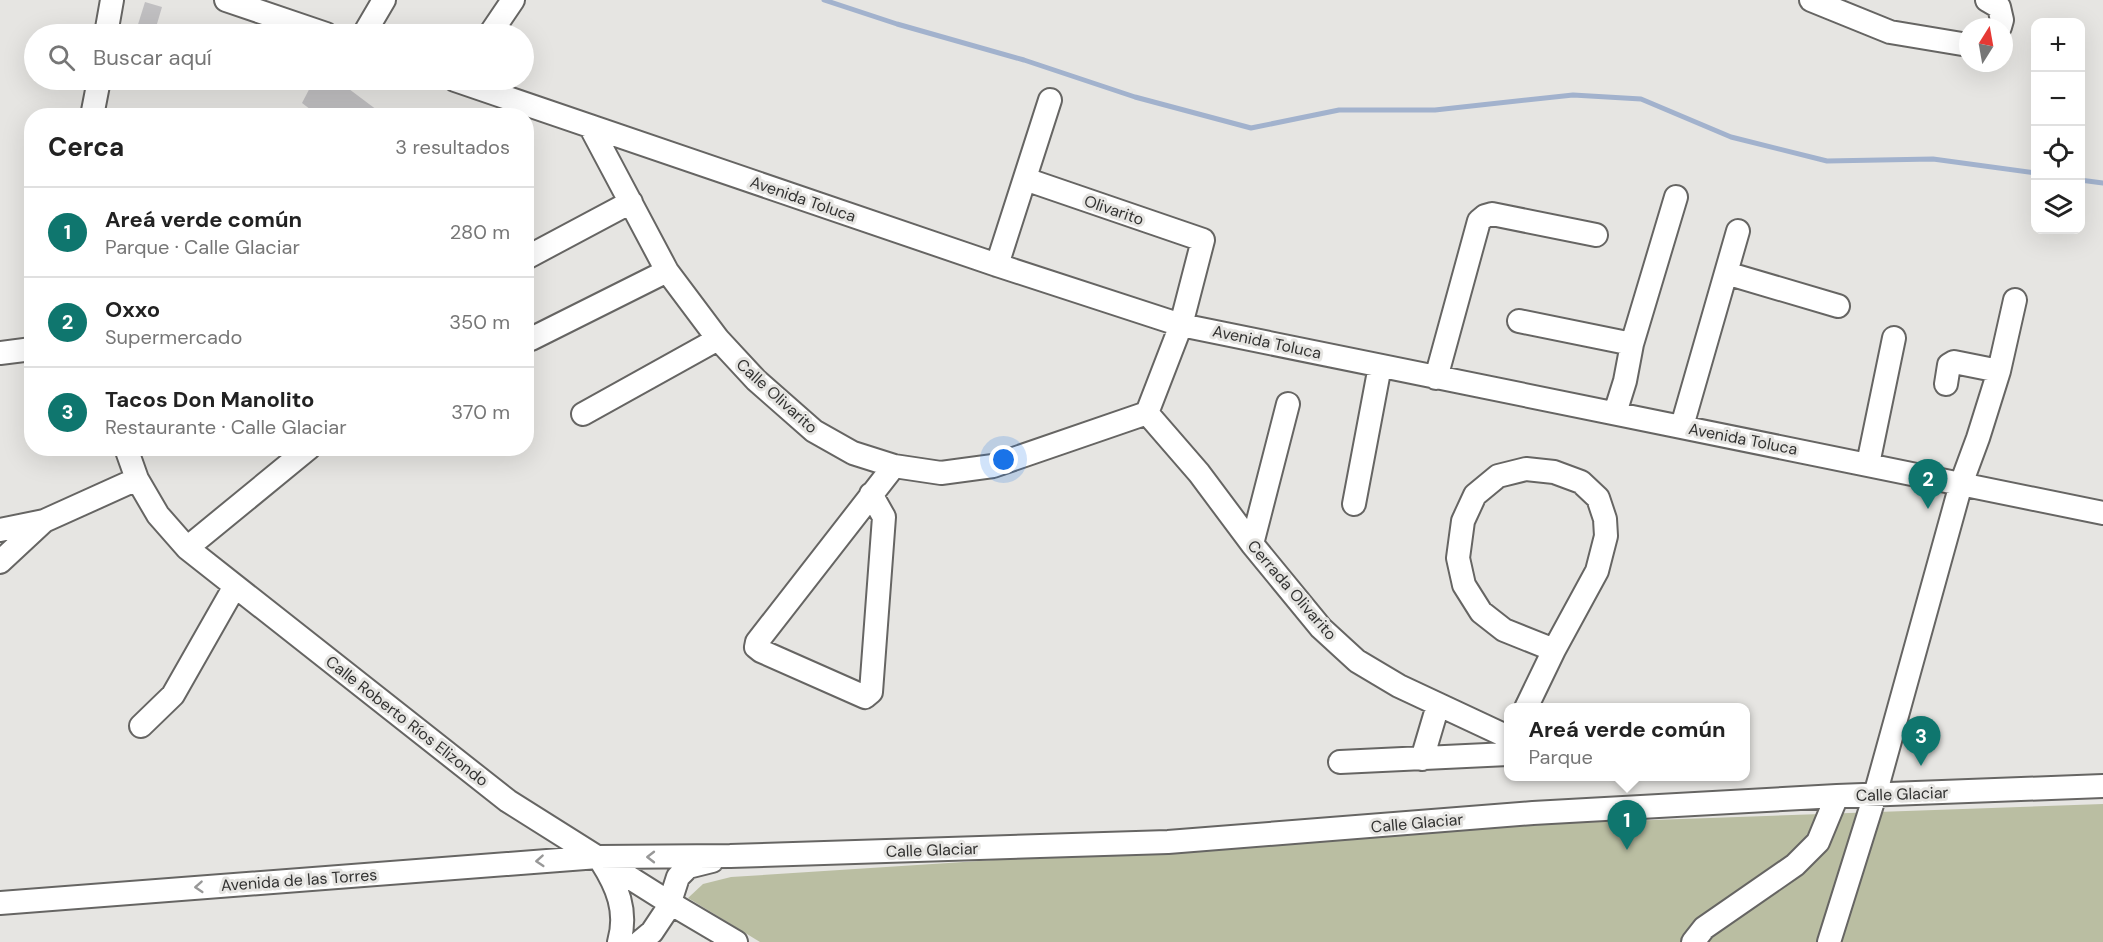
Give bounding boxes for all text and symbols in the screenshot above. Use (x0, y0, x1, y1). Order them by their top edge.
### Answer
north arrow (1959, 18, 2013, 72)
map controls (2031, 18, 2085, 234)
button: + (2031, 18, 2085, 72)
search box (24, 24, 534, 90)
icon: search (45, 41, 78, 74)
text: Buscar aquí (93, 43, 212, 72)
button: − (2031, 72, 2085, 126)
button: locate (2031, 126, 2085, 180)
text: Cerca (48, 130, 124, 164)
text: 3 resultados (395, 134, 510, 160)
street label: Avenida Toluca (747, 171, 859, 227)
button: layers (2031, 180, 2085, 234)
street label: Olivarito (1081, 190, 1147, 230)
text: Areá verde común (105, 205, 302, 234)
text: 1 (64, 219, 71, 245)
text: 280 m (450, 219, 510, 245)
text: Parque · Calle Glaciar (105, 234, 300, 260)
text: Oxxo (105, 295, 160, 324)
text: 2 (62, 309, 73, 335)
text: 350 m (449, 309, 510, 335)
street label: Avenida Toluca (1211, 320, 1323, 364)
text: Supermercado (105, 324, 242, 350)
street label: Calle Olivarito (732, 354, 822, 438)
text: Tacos Don Manolito (105, 385, 314, 414)
text: 3 (61, 399, 74, 425)
text: 370 m (451, 399, 510, 425)
text: Restaurante · Calle Glaciar (105, 414, 347, 440)
street label: Avenida Toluca (1687, 418, 1799, 460)
your location (989, 445, 1018, 474)
pin: 2 (1908, 460, 1948, 509)
street label: Cerrada Olivarito (1243, 536, 1341, 644)
street label: Calle Roberto Ríos Elizondo (321, 651, 493, 791)
popup (1504, 703, 1750, 781)
text: Areá verde común (1528, 715, 1726, 744)
pin: 3 (1902, 716, 1940, 766)
text: Parque (1528, 744, 1593, 770)
street label: Calle Glaciar (1855, 782, 1949, 806)
pin: 1 (1608, 800, 1646, 850)
street label: Calle Glaciar (1370, 808, 1464, 837)
street label: Calle Glaciar (885, 838, 979, 862)
one-way arrow (646, 851, 655, 863)
one-way arrow (535, 855, 544, 868)
street label: Avenida de las Torres (220, 864, 378, 896)
one-way arrow (194, 881, 203, 894)

